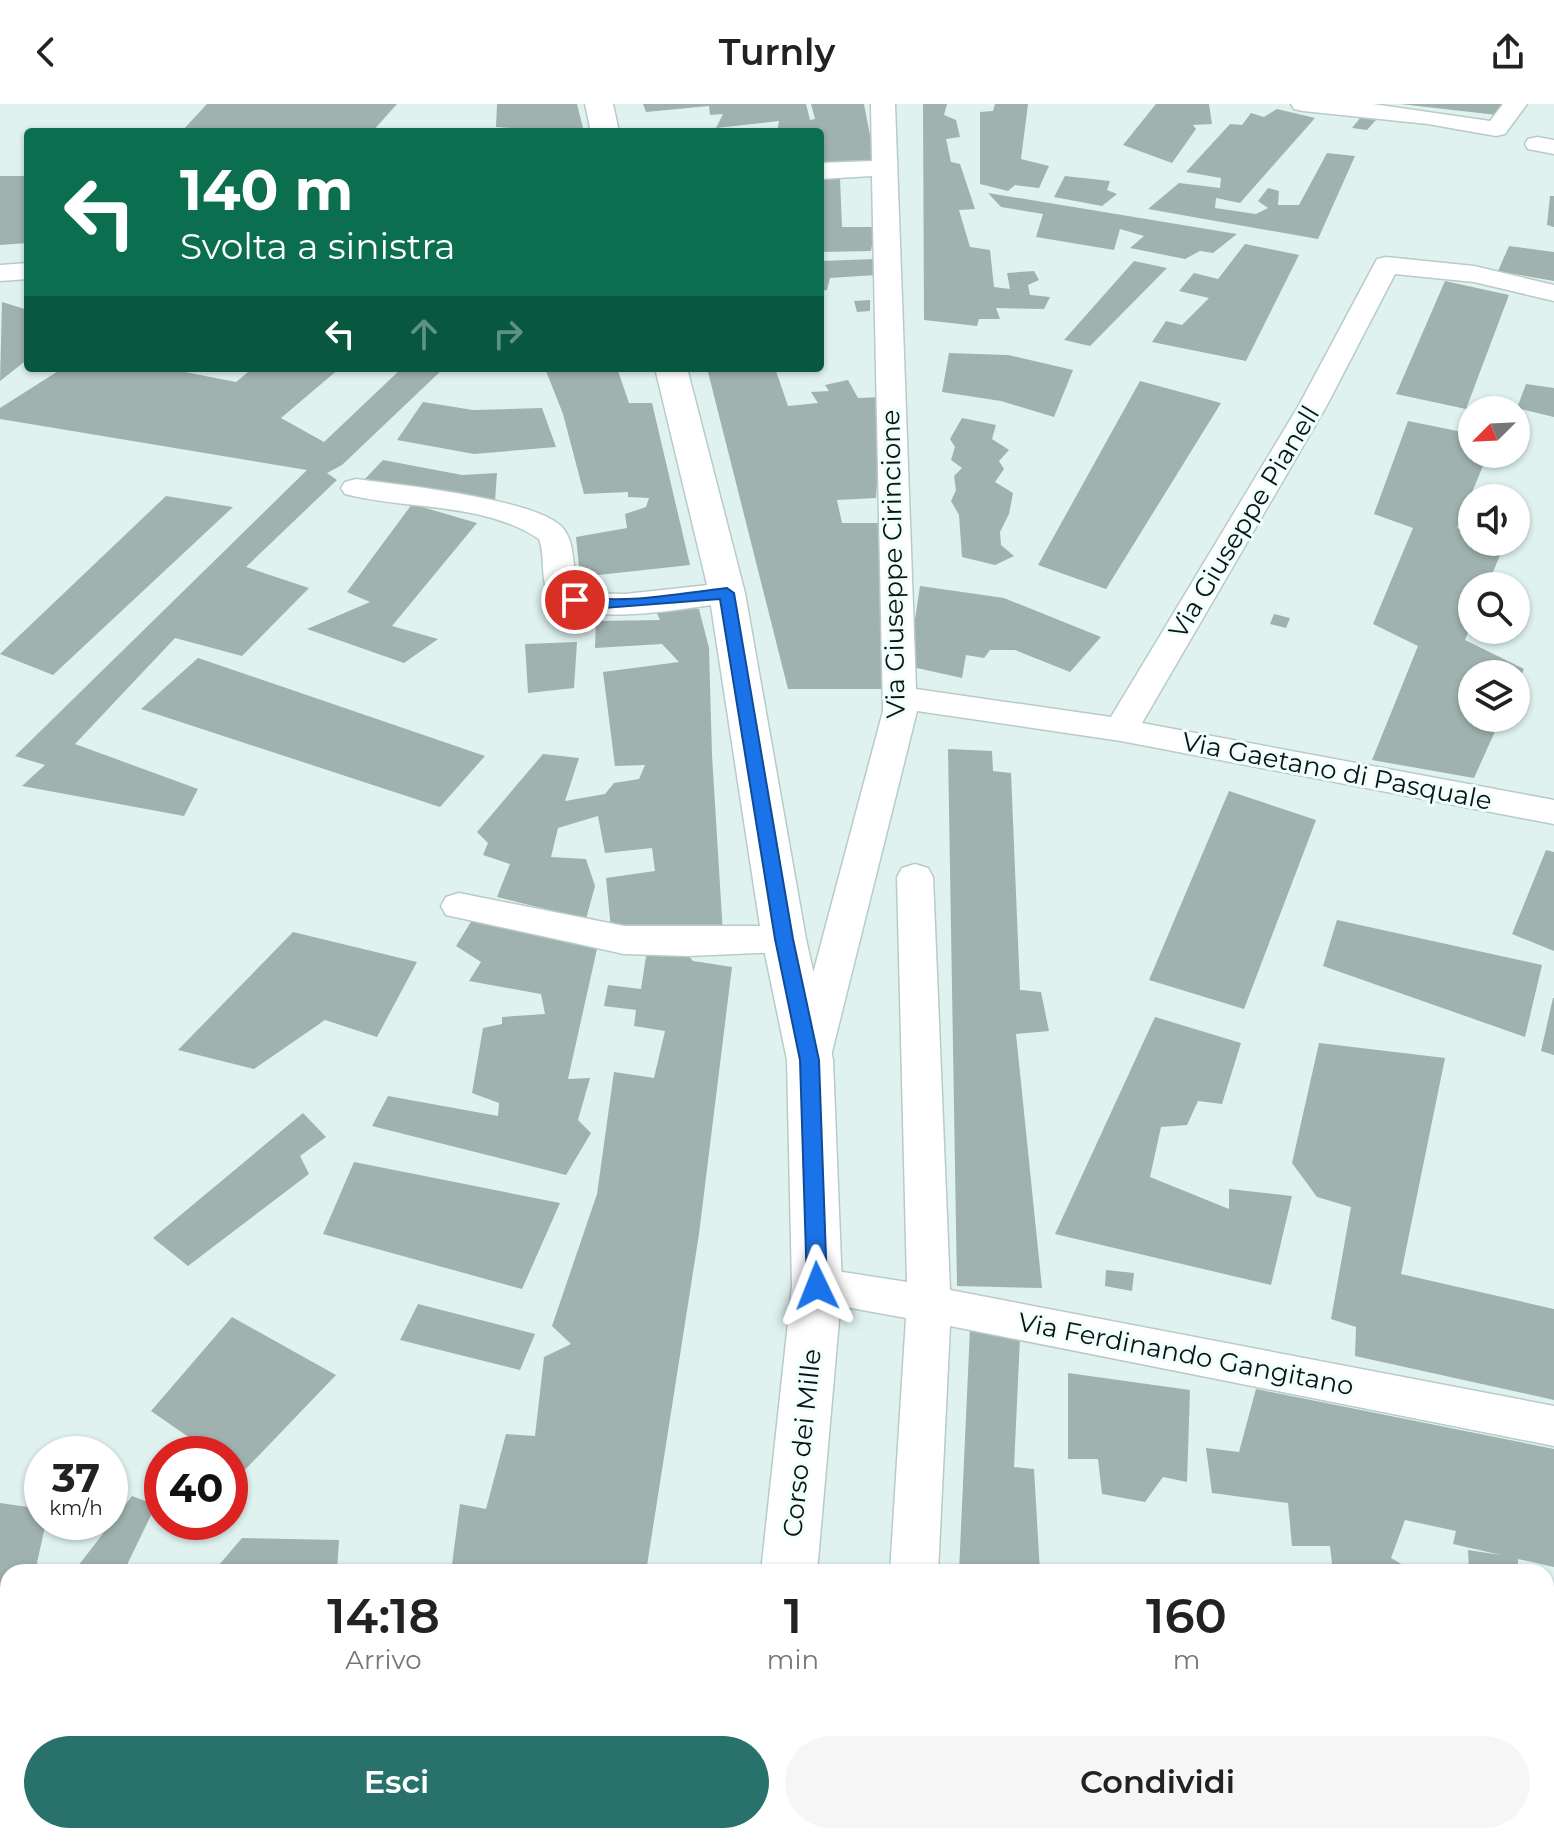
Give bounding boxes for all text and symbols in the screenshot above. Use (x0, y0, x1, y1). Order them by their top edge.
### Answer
icon: back (24, 30, 68, 74)
text: Turnly (719, 30, 835, 74)
icon: share (1486, 30, 1530, 74)
text: 140 m (180, 156, 353, 224)
icon: left (48, 160, 152, 264)
text: Svolta a sinistra (180, 224, 456, 268)
icon: left (318, 312, 362, 356)
icon: ahead (402, 312, 446, 356)
icon: right (486, 312, 530, 356)
north arrow (1458, 396, 1530, 468)
map controls (1458, 396, 1530, 732)
street label: Via Giuseppe Pianell (1162, 400, 1326, 644)
street label: Via Giuseppe Cirincione (874, 409, 912, 719)
button: sound (1458, 484, 1530, 556)
pin (541, 566, 609, 634)
button: search (1458, 572, 1530, 644)
icon: arrive (553, 578, 597, 622)
button: layers (1458, 660, 1530, 732)
street label: Via Gaetano di Pasquale (1179, 725, 1495, 817)
position arrow (775, 1244, 859, 1328)
street label: Via Ferdinando Gangitano (1015, 1306, 1357, 1402)
street label: Corso dei Mille (776, 1347, 828, 1539)
speed limit sign: 40 (144, 1436, 248, 1540)
text: 37 (52, 1453, 100, 1502)
text: km/h (49, 1496, 103, 1520)
text: 14:18 (327, 1587, 440, 1645)
text: 1 (784, 1587, 802, 1645)
text: 160 (1146, 1587, 1227, 1645)
text: Arrivo (345, 1644, 421, 1676)
text: min (767, 1644, 819, 1676)
text: m (1173, 1644, 1200, 1676)
button: Esci (24, 1736, 769, 1828)
button: Condividi (785, 1736, 1530, 1828)

